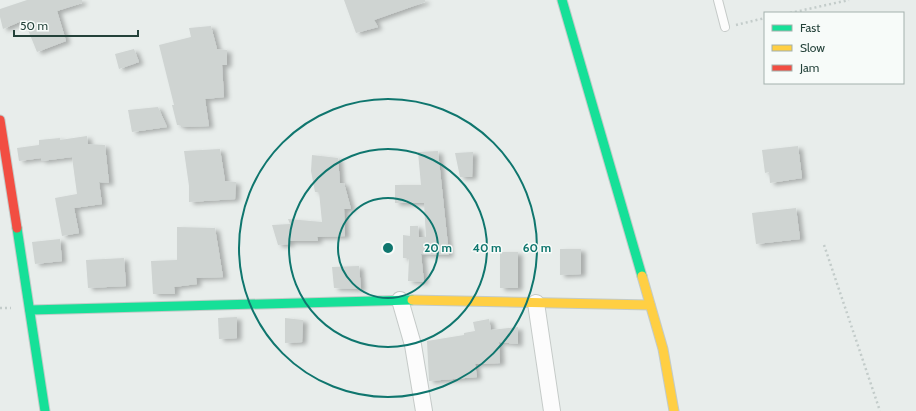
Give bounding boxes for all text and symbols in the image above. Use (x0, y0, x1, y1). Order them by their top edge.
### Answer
scale bar (14, 12, 138, 38)
legend (764, 12, 904, 84)
text: 50 m (20, 18, 48, 33)
text: Fast (800, 20, 820, 35)
text: Slow (800, 40, 825, 55)
text: Jam (799, 60, 819, 75)
text: 20 m (424, 240, 452, 255)
text: 40 m (472, 240, 502, 255)
text: 60 m (523, 240, 551, 255)
centre of rings (381, 241, 395, 255)

